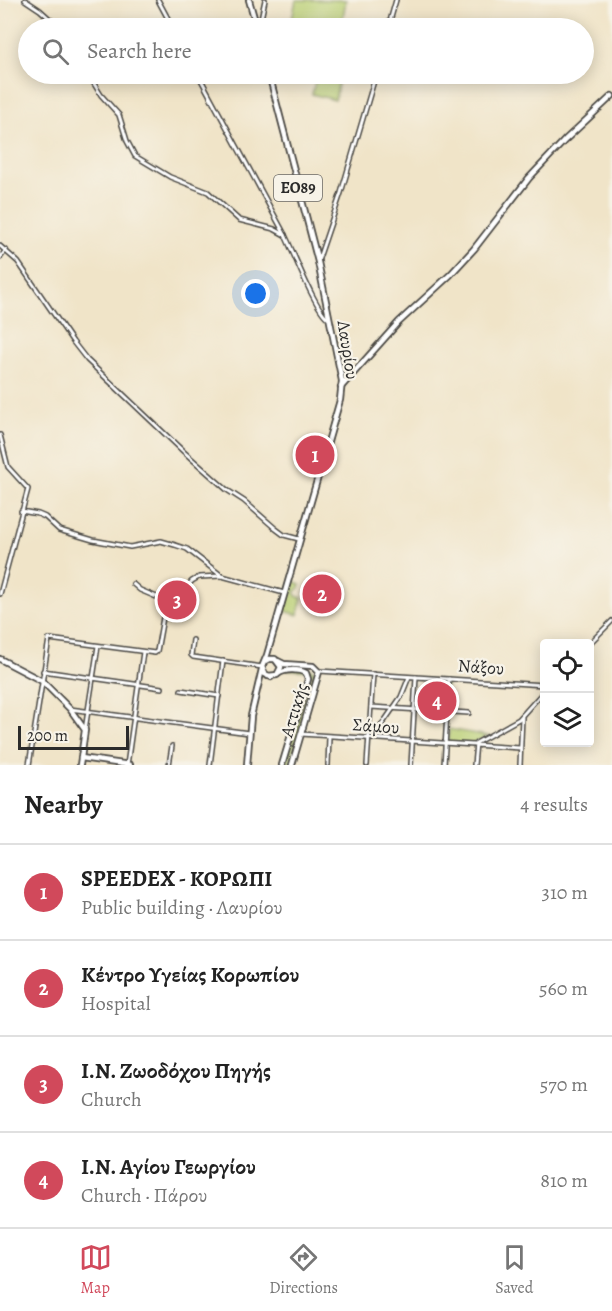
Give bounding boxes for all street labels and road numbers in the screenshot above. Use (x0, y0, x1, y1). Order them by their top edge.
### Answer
road number: ΕΟ89 (274, 175, 322, 201)
street label: Λαυρίου (331, 318, 364, 381)
street label: Νάξου (457, 653, 505, 681)
street label: Αττικής (274, 680, 314, 741)
street label: Σάμου (352, 712, 400, 740)

